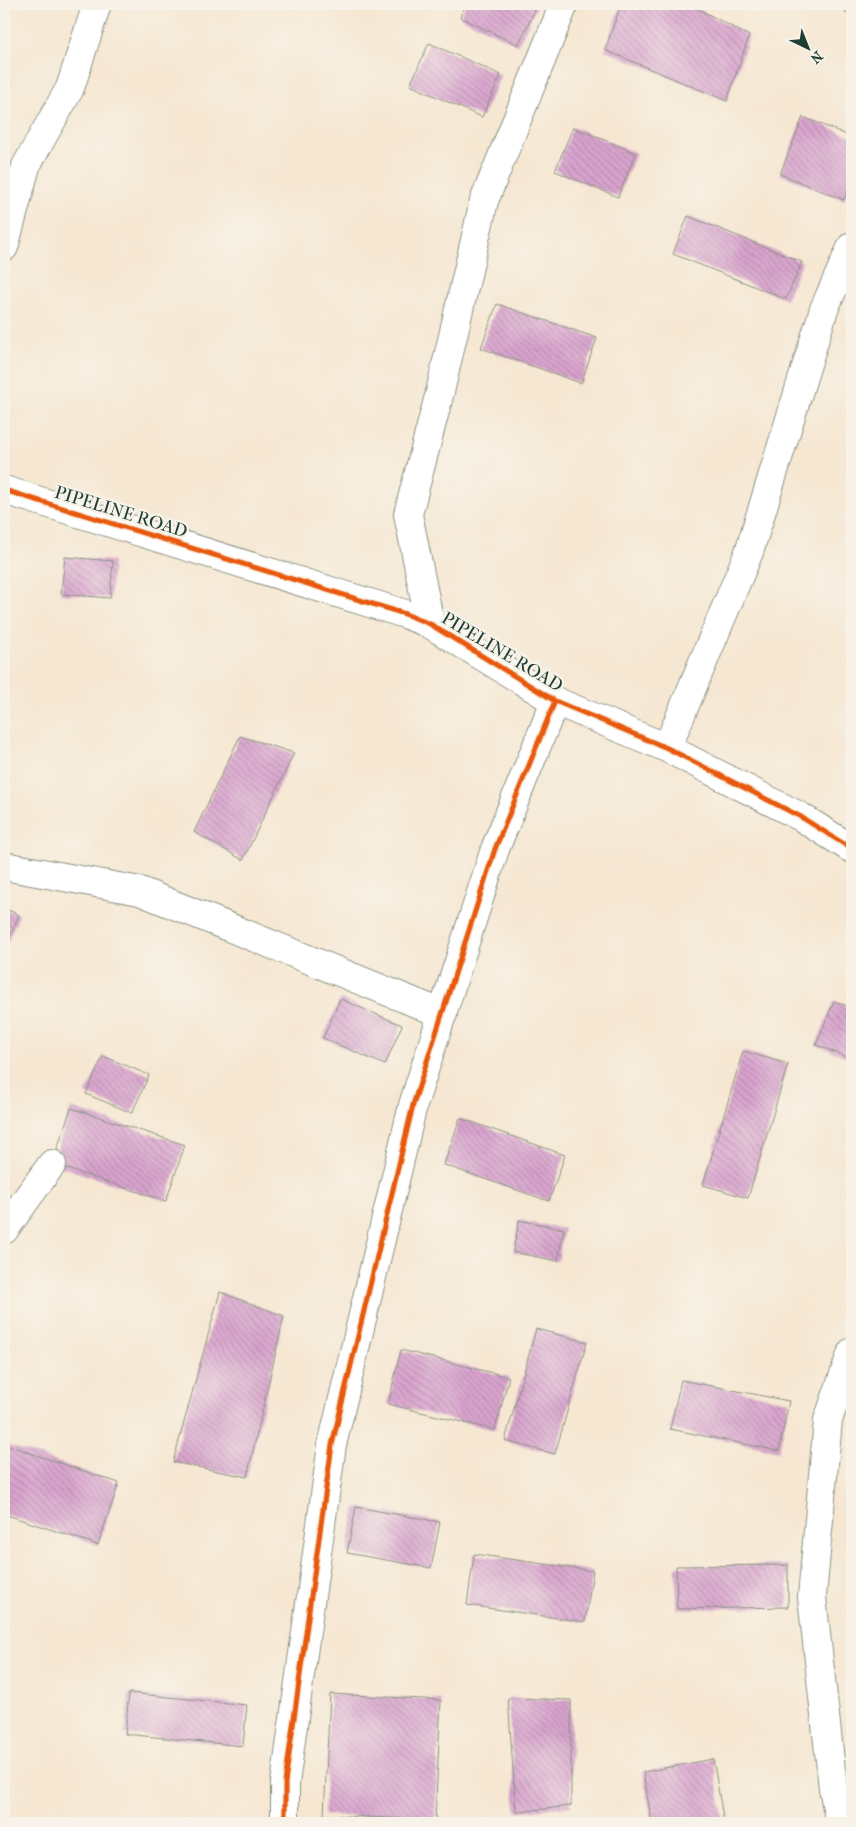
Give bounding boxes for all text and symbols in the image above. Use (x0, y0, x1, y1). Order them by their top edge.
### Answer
north arrow (784, 22, 834, 72)
text: N (807, 47, 826, 67)
street label: PIPELINE ROAD (52, 482, 190, 542)
street label: PIPELINE ROAD (438, 608, 566, 696)

